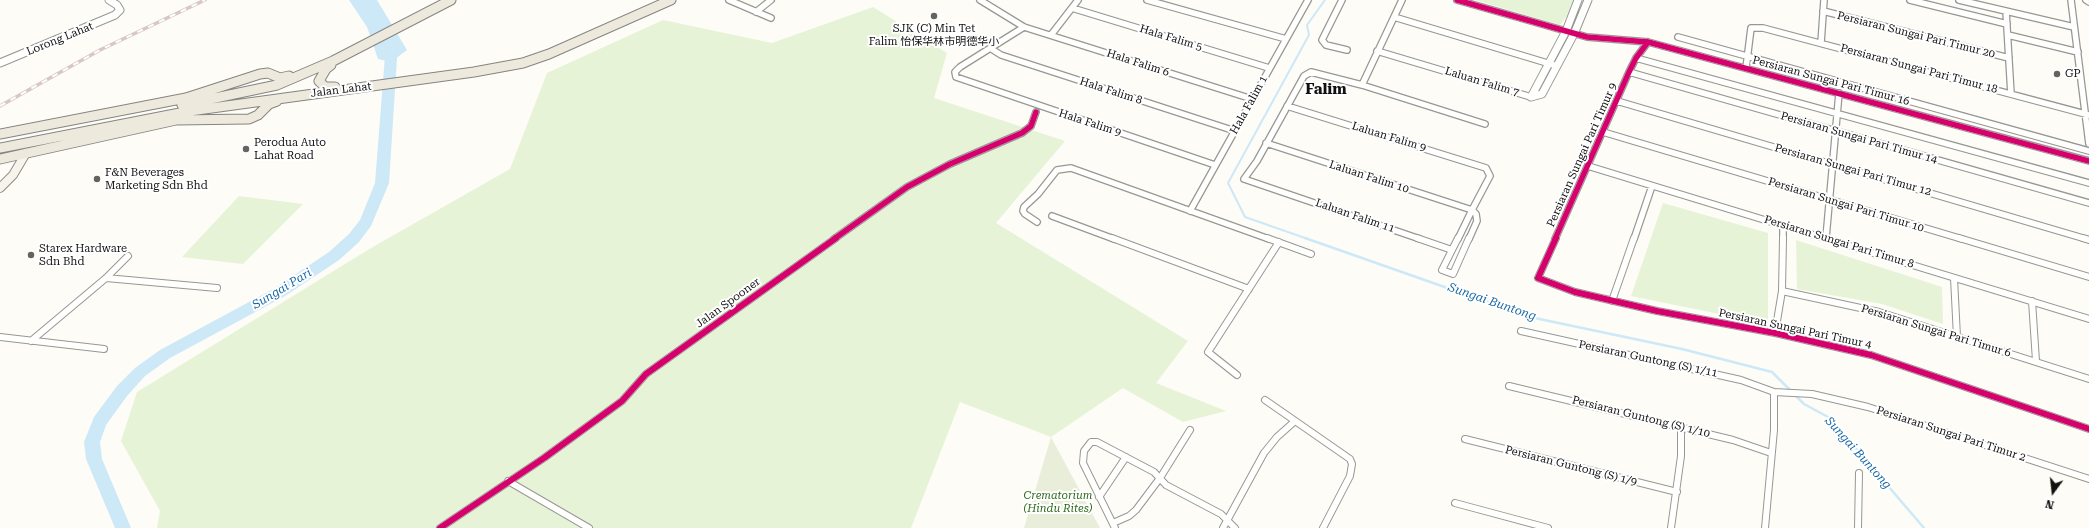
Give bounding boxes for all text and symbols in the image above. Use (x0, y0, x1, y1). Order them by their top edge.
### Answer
street label: Persiaran Sungai Pari Timur 20 (1836, 9, 1996, 61)
marker: SJK (C) Min Tet Falim 怡保华林市明德华小 (929, 11, 939, 21)
street label: Lorong Lahat (25, 20, 95, 58)
place label: SJK (C) Min Tet Falim 怡保华林市明德华小 (869, 22, 999, 48)
street label: Hala Falim 5 (1138, 22, 1204, 54)
street label: Persiaran Sungai Pari Timur 18 (1839, 42, 1999, 96)
street label: Hala Falim 6 (1105, 47, 1171, 79)
street label: Persiaran Sungai Pari Timur 16 (1751, 54, 1911, 108)
street label: Laluan Falim 7 (1443, 64, 1521, 100)
place label: GP (2065, 67, 2081, 81)
marker: GP (2052, 69, 2062, 79)
street label: Hala Falim 1 (1227, 73, 1271, 137)
street label: Hala Falim 8 (1078, 75, 1144, 107)
street label: Jalan Lahat (310, 80, 372, 100)
district label: Falim (1305, 81, 1347, 99)
street label: Persiaran Sungai Pari Timur 9 (1544, 81, 1620, 229)
street label: Hala Falim 9 (1057, 107, 1123, 139)
street label: Persiaran Sungai Pari Timur 14 (1779, 109, 1939, 167)
street label: Laluan Falim 9 (1350, 119, 1428, 155)
place label: Perodua Auto Lahat Road (254, 136, 326, 162)
street label: Persiaran Sungai Pari Timur 12 (1773, 141, 1933, 199)
marker: Perodua Auto Lahat Road (241, 144, 251, 154)
street label: Laluan Falim 10 (1327, 158, 1411, 196)
place label: F&N Beverages Marketing Sdn Bhd (105, 166, 208, 192)
marker: F&N Beverages Marketing Sdn Bhd (92, 174, 102, 184)
street label: Persiaran Sungai Pari Timur 10 (1766, 175, 1926, 235)
street label: Laluan Falim 11 (1314, 196, 1396, 236)
street label: Persiaran Sungai Pari Timur 8 (1762, 213, 1916, 271)
place label: Starex Hardware Sdn Bhd (39, 242, 127, 268)
marker: Starex Hardware Sdn Bhd (26, 250, 36, 260)
water label: Sungai Pari (250, 266, 314, 312)
street label: Jalan Spooner (693, 275, 763, 331)
water label: Sungai Buntong (1446, 280, 1538, 324)
street label: Persiaran Sungai Pari Timur 6 (1859, 302, 2013, 360)
street label: Persiaran Sungai Pari Timur 4 (1717, 306, 1873, 352)
street label: Persiaran Guntong (S) 1/11 (1577, 338, 1719, 380)
street label: Persiaran Guntong (S) 1/10 (1571, 393, 1711, 441)
street label: Persiaran Sungai Pari Timur 2 (1875, 404, 2027, 464)
water label: Sungai Buntong (1822, 414, 1894, 492)
street label: Persiaran Guntong (S) 1/9 (1504, 443, 1638, 489)
north arrow (2033, 472, 2073, 512)
park label: Crematorium (Hindu Rites) (1023, 489, 1093, 515)
text: N (2044, 497, 2056, 511)

